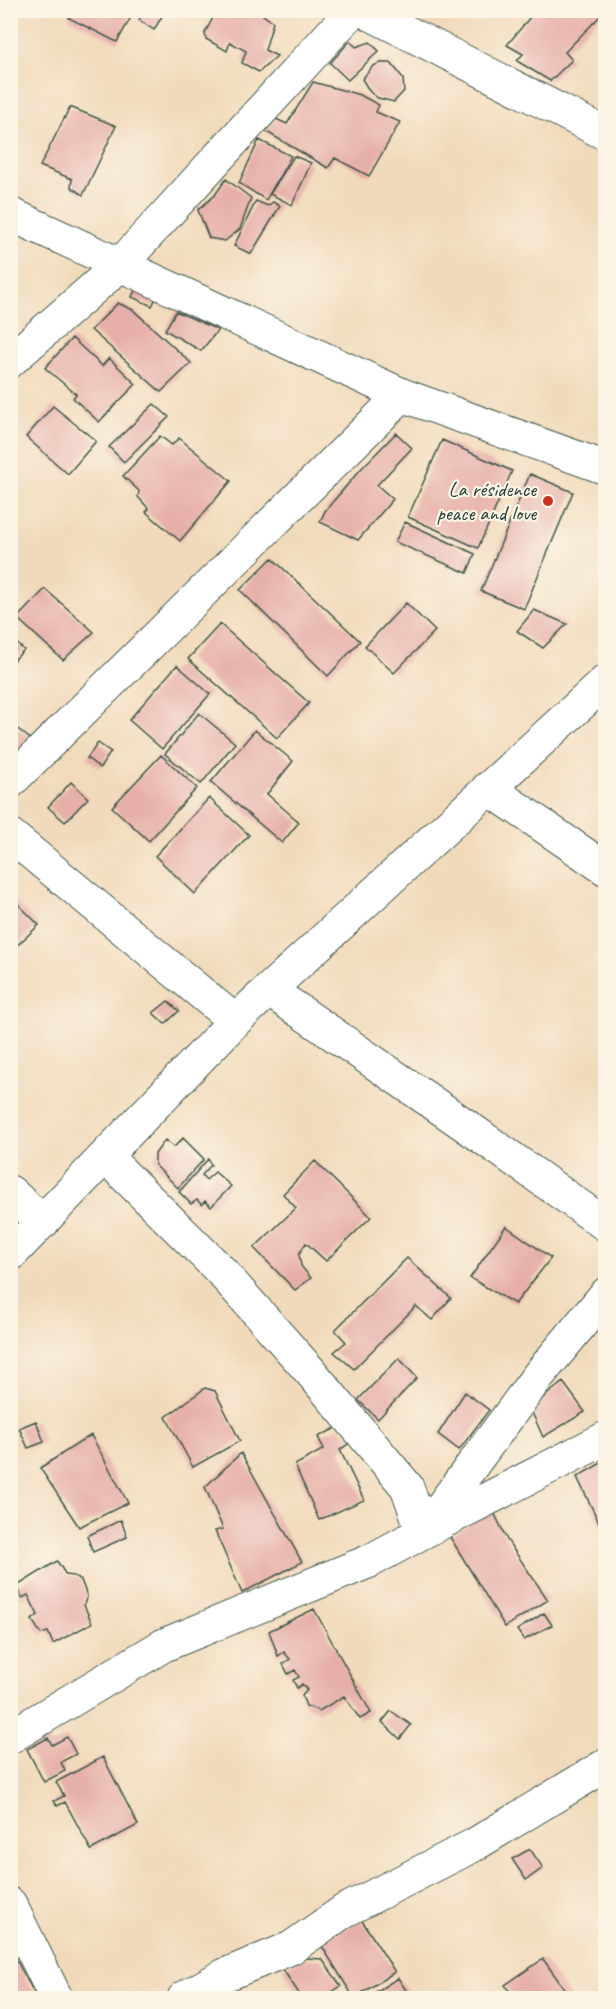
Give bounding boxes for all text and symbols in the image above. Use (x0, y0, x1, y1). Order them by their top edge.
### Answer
place label: La résidence peace and love (437, 476, 537, 526)
marker: La résidence peace and love (541, 494, 555, 508)

